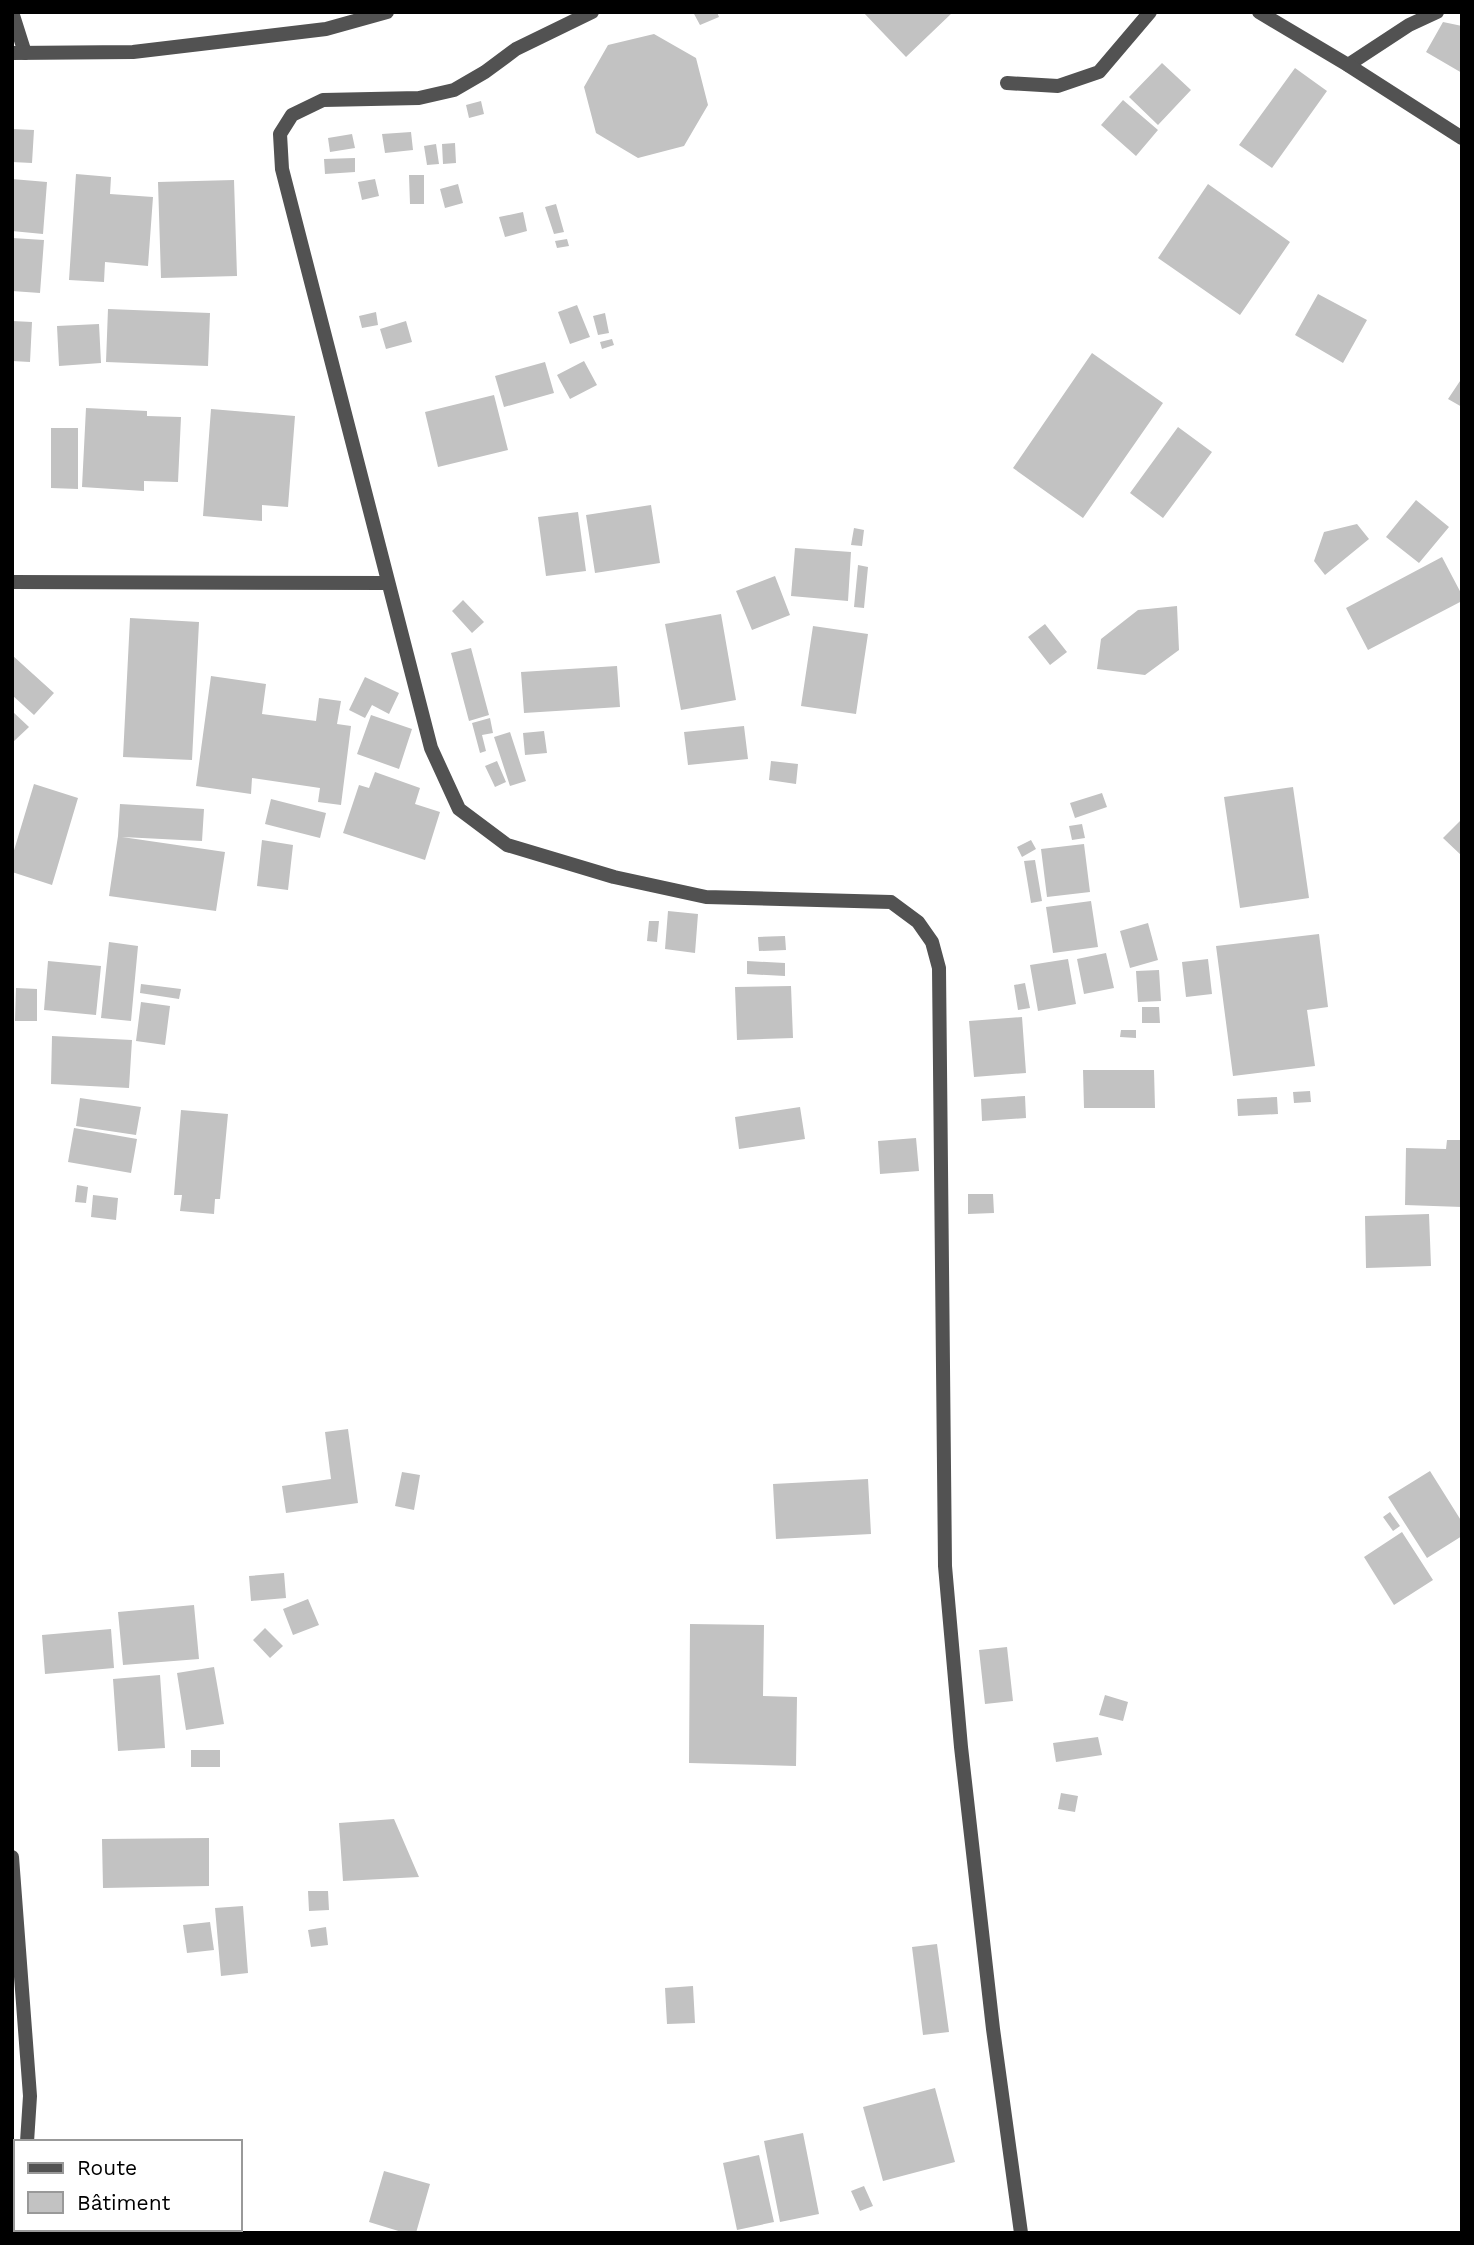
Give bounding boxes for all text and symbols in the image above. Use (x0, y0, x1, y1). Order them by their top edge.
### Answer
legend (14, 2140, 242, 2231)
text: Route (77, 2155, 137, 2180)
text: Bâtiment (77, 2190, 171, 2215)

